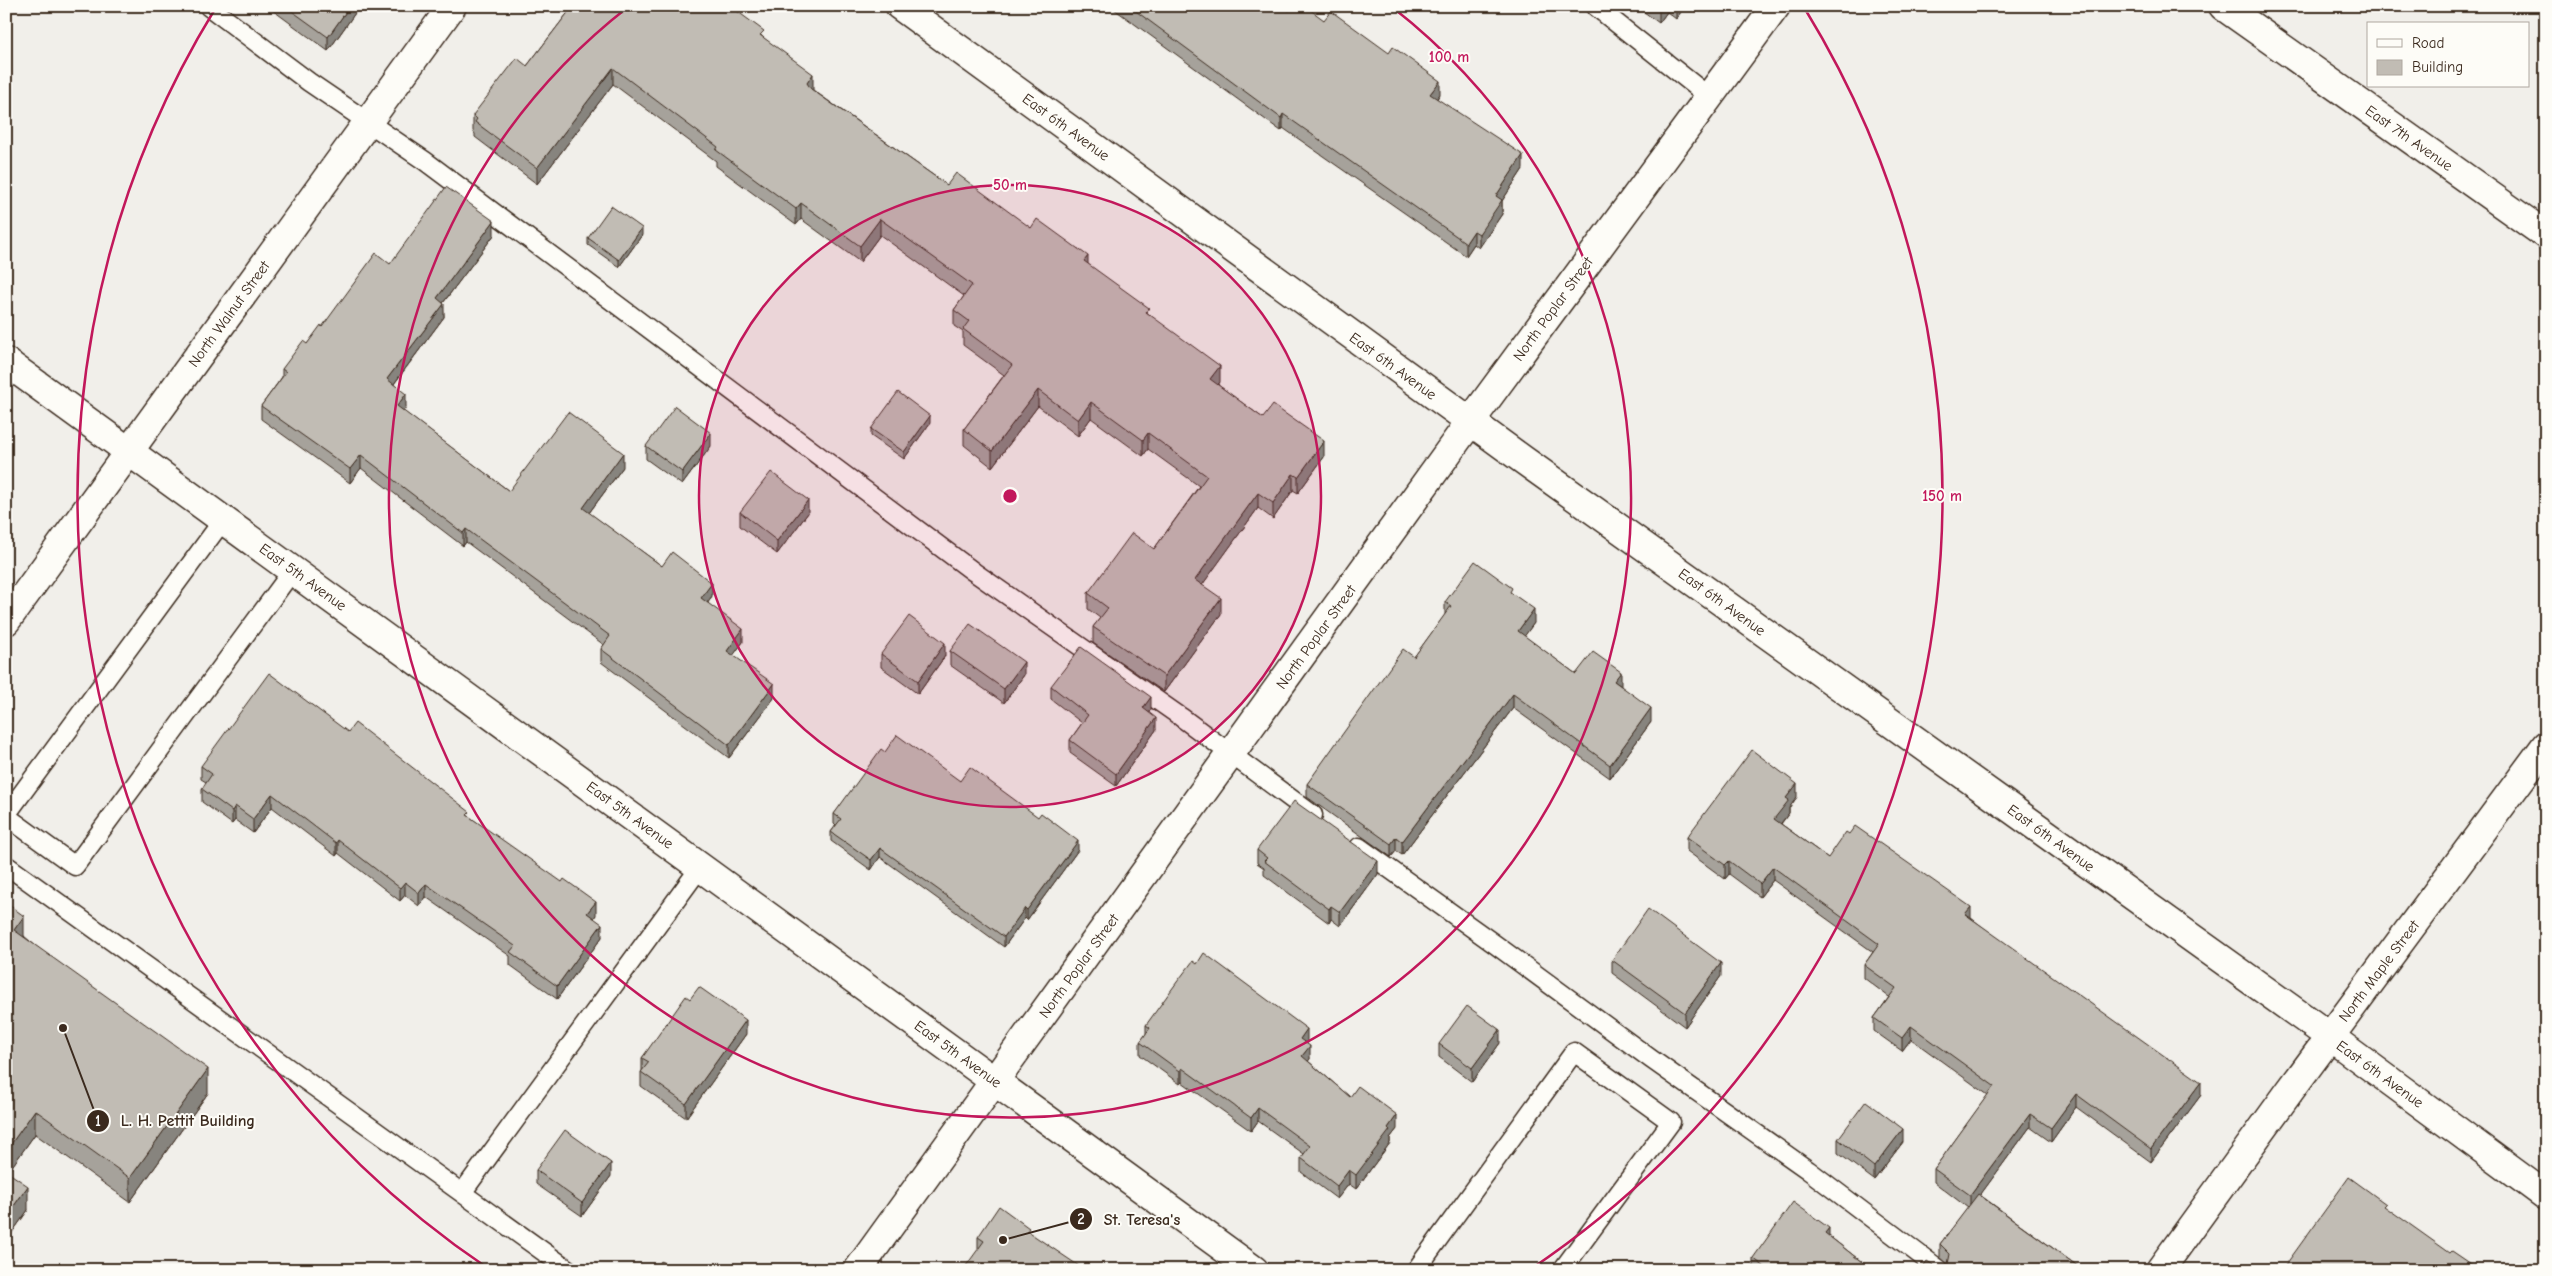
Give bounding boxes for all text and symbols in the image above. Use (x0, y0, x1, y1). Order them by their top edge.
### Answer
legend (2367, 22, 2530, 88)
text: Road (2412, 34, 2444, 52)
text: 100 m (1429, 48, 1469, 66)
text: Building (2412, 58, 2463, 76)
street label: East 6th Avenue (1019, 89, 1114, 165)
street label: East 7th Avenue (2362, 101, 2457, 175)
text: 50 m (993, 176, 1027, 194)
street label: North Poplar Street (1509, 253, 1597, 365)
street label: North Walnut Street (184, 257, 274, 371)
street label: East 6th Avenue (1346, 328, 1441, 404)
centre of rings (1001, 487, 1019, 505)
text: 150 m (1922, 487, 1962, 505)
street label: East 5th Avenue (256, 539, 351, 615)
street label: East 6th Avenue (1675, 564, 1770, 640)
street label: North Poplar Street (1272, 581, 1360, 693)
street label: East 5th Avenue (583, 777, 678, 853)
street label: East 6th Avenue (2004, 800, 2099, 876)
street label: North Poplar Street (1035, 910, 1123, 1022)
street label: North Maple Street (2335, 916, 2424, 1025)
street label: East 5th Avenue (911, 1016, 1006, 1092)
street label: East 6th Avenue (2333, 1036, 2428, 1112)
callout: L. H. Pettit Building (86, 1105, 265, 1136)
text: 1 (95, 1112, 101, 1130)
text: L. H. Pettit Building (121, 1112, 255, 1130)
callout: St. Teresa's (1069, 1204, 1190, 1235)
text: 2 (1077, 1210, 1085, 1228)
text: St. Teresa's (1104, 1211, 1180, 1229)

